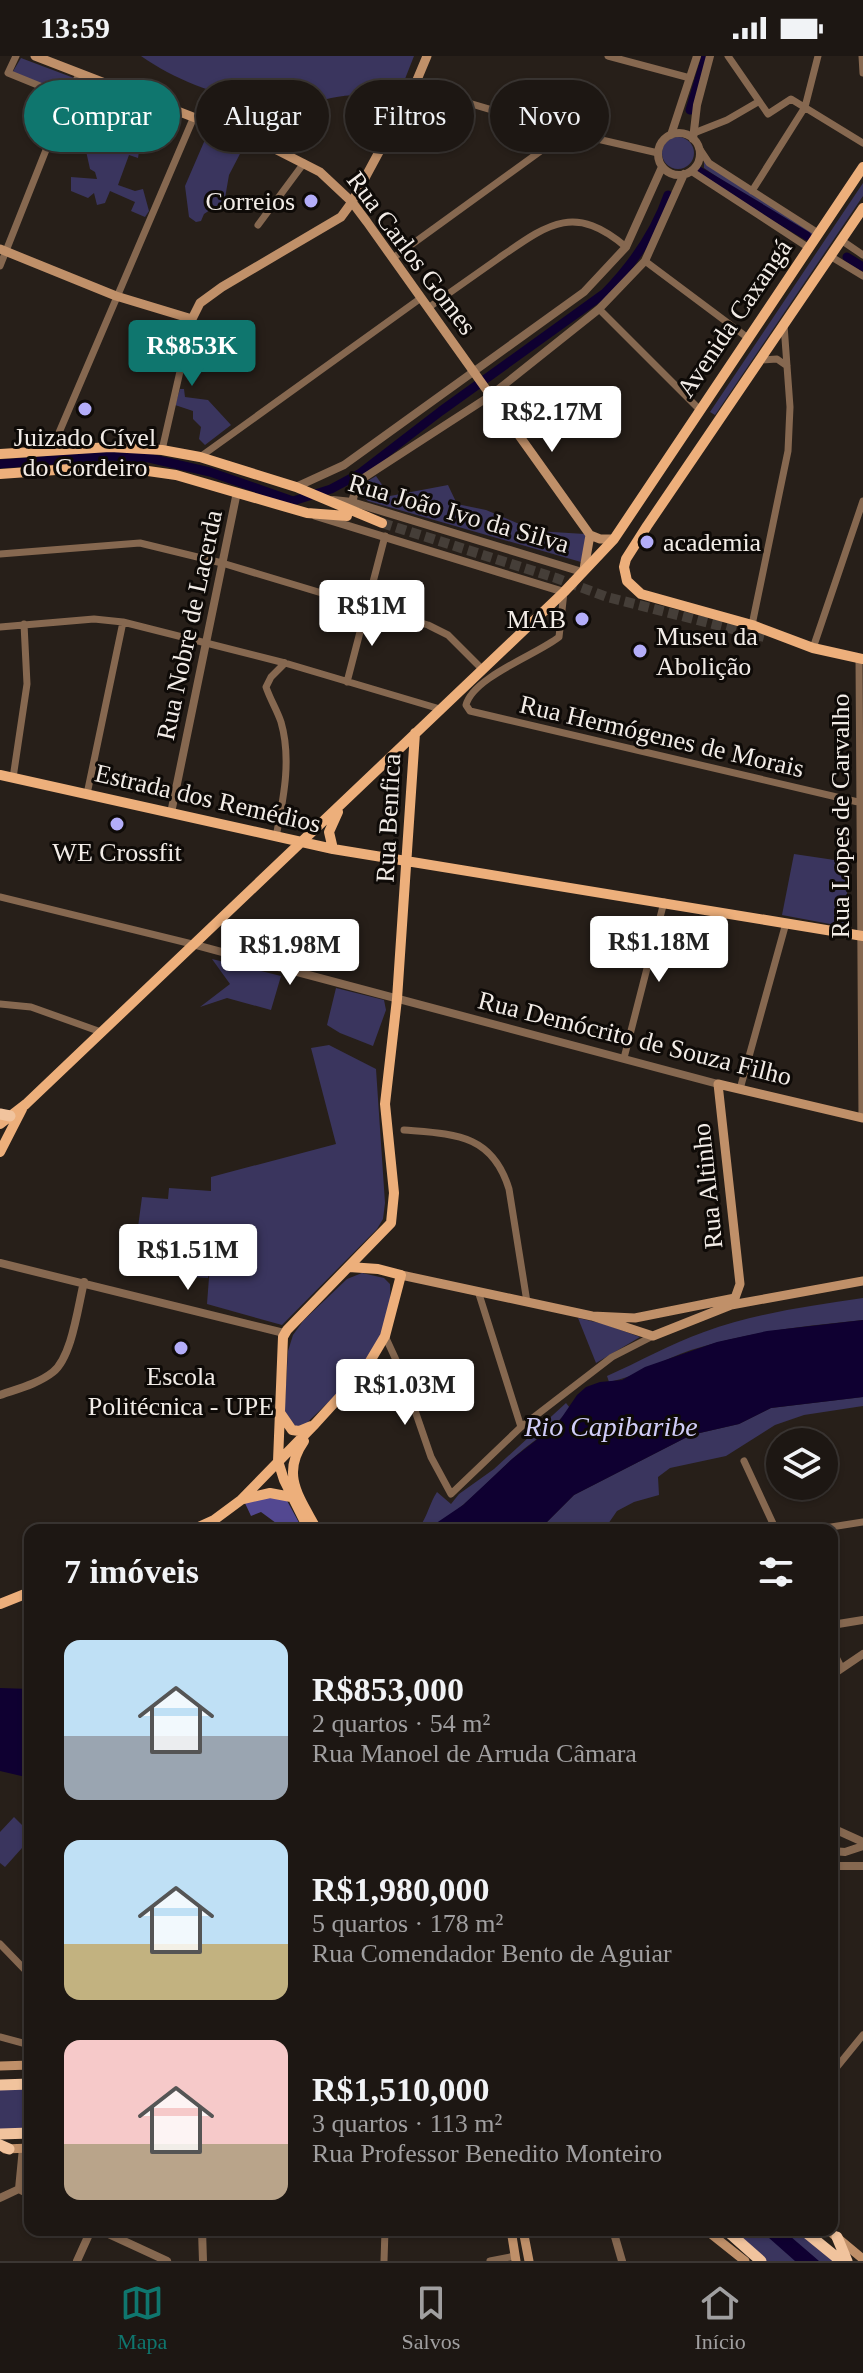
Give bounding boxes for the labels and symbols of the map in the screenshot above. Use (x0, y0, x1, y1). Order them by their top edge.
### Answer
street label: Rua Carlos Gomes (341, 166, 482, 340)
place label: Correios (205, 187, 295, 216)
marker: Correios (302, 192, 320, 210)
street label: Avenida Caxangá (671, 234, 798, 403)
pin: R$853K (127, 320, 257, 388)
pin: R$2.17M (478, 386, 626, 454)
marker: Juizado Cível do Cordeiro (76, 400, 94, 418)
place label: Juizado Cível do Cordeiro (14, 423, 156, 482)
street label: Rua João Ivo da Silva (345, 468, 573, 559)
street label: Rua Nobre de Lacerda (151, 507, 228, 743)
place label: academia (663, 528, 762, 557)
marker: academia (638, 533, 656, 551)
pin: R$1M (325, 580, 419, 648)
place label: MAB (507, 605, 566, 634)
marker: MAB (573, 610, 591, 628)
place label: Museu da Abolição (656, 622, 758, 681)
marker: Museu da Abolição (631, 642, 649, 660)
street label: Rua Hermógenes de Morais (517, 690, 807, 783)
street label: Rua Lopes de Carvalho (826, 694, 855, 938)
street label: Rua Benfica (371, 752, 406, 883)
street label: Estrada dos Remédios (92, 758, 324, 839)
marker: WE Crossfit (108, 815, 126, 833)
place label: WE Crossfit (52, 838, 182, 867)
pin: R$1.18M (585, 916, 733, 984)
pin: R$1.98M (216, 919, 364, 987)
street label: Rua Demócrito de Souza Filho (475, 985, 795, 1092)
street label: Rua Altinho (686, 1122, 729, 1250)
pin: R$1.51M (114, 1224, 262, 1292)
marker: Escola Politécnica - UPE (172, 1339, 190, 1357)
pin: R$1.03M (331, 1359, 479, 1427)
place label: Escola Politécnica - UPE (88, 1362, 274, 1421)
water label: Rio Capibaribe (523, 1411, 698, 1442)

